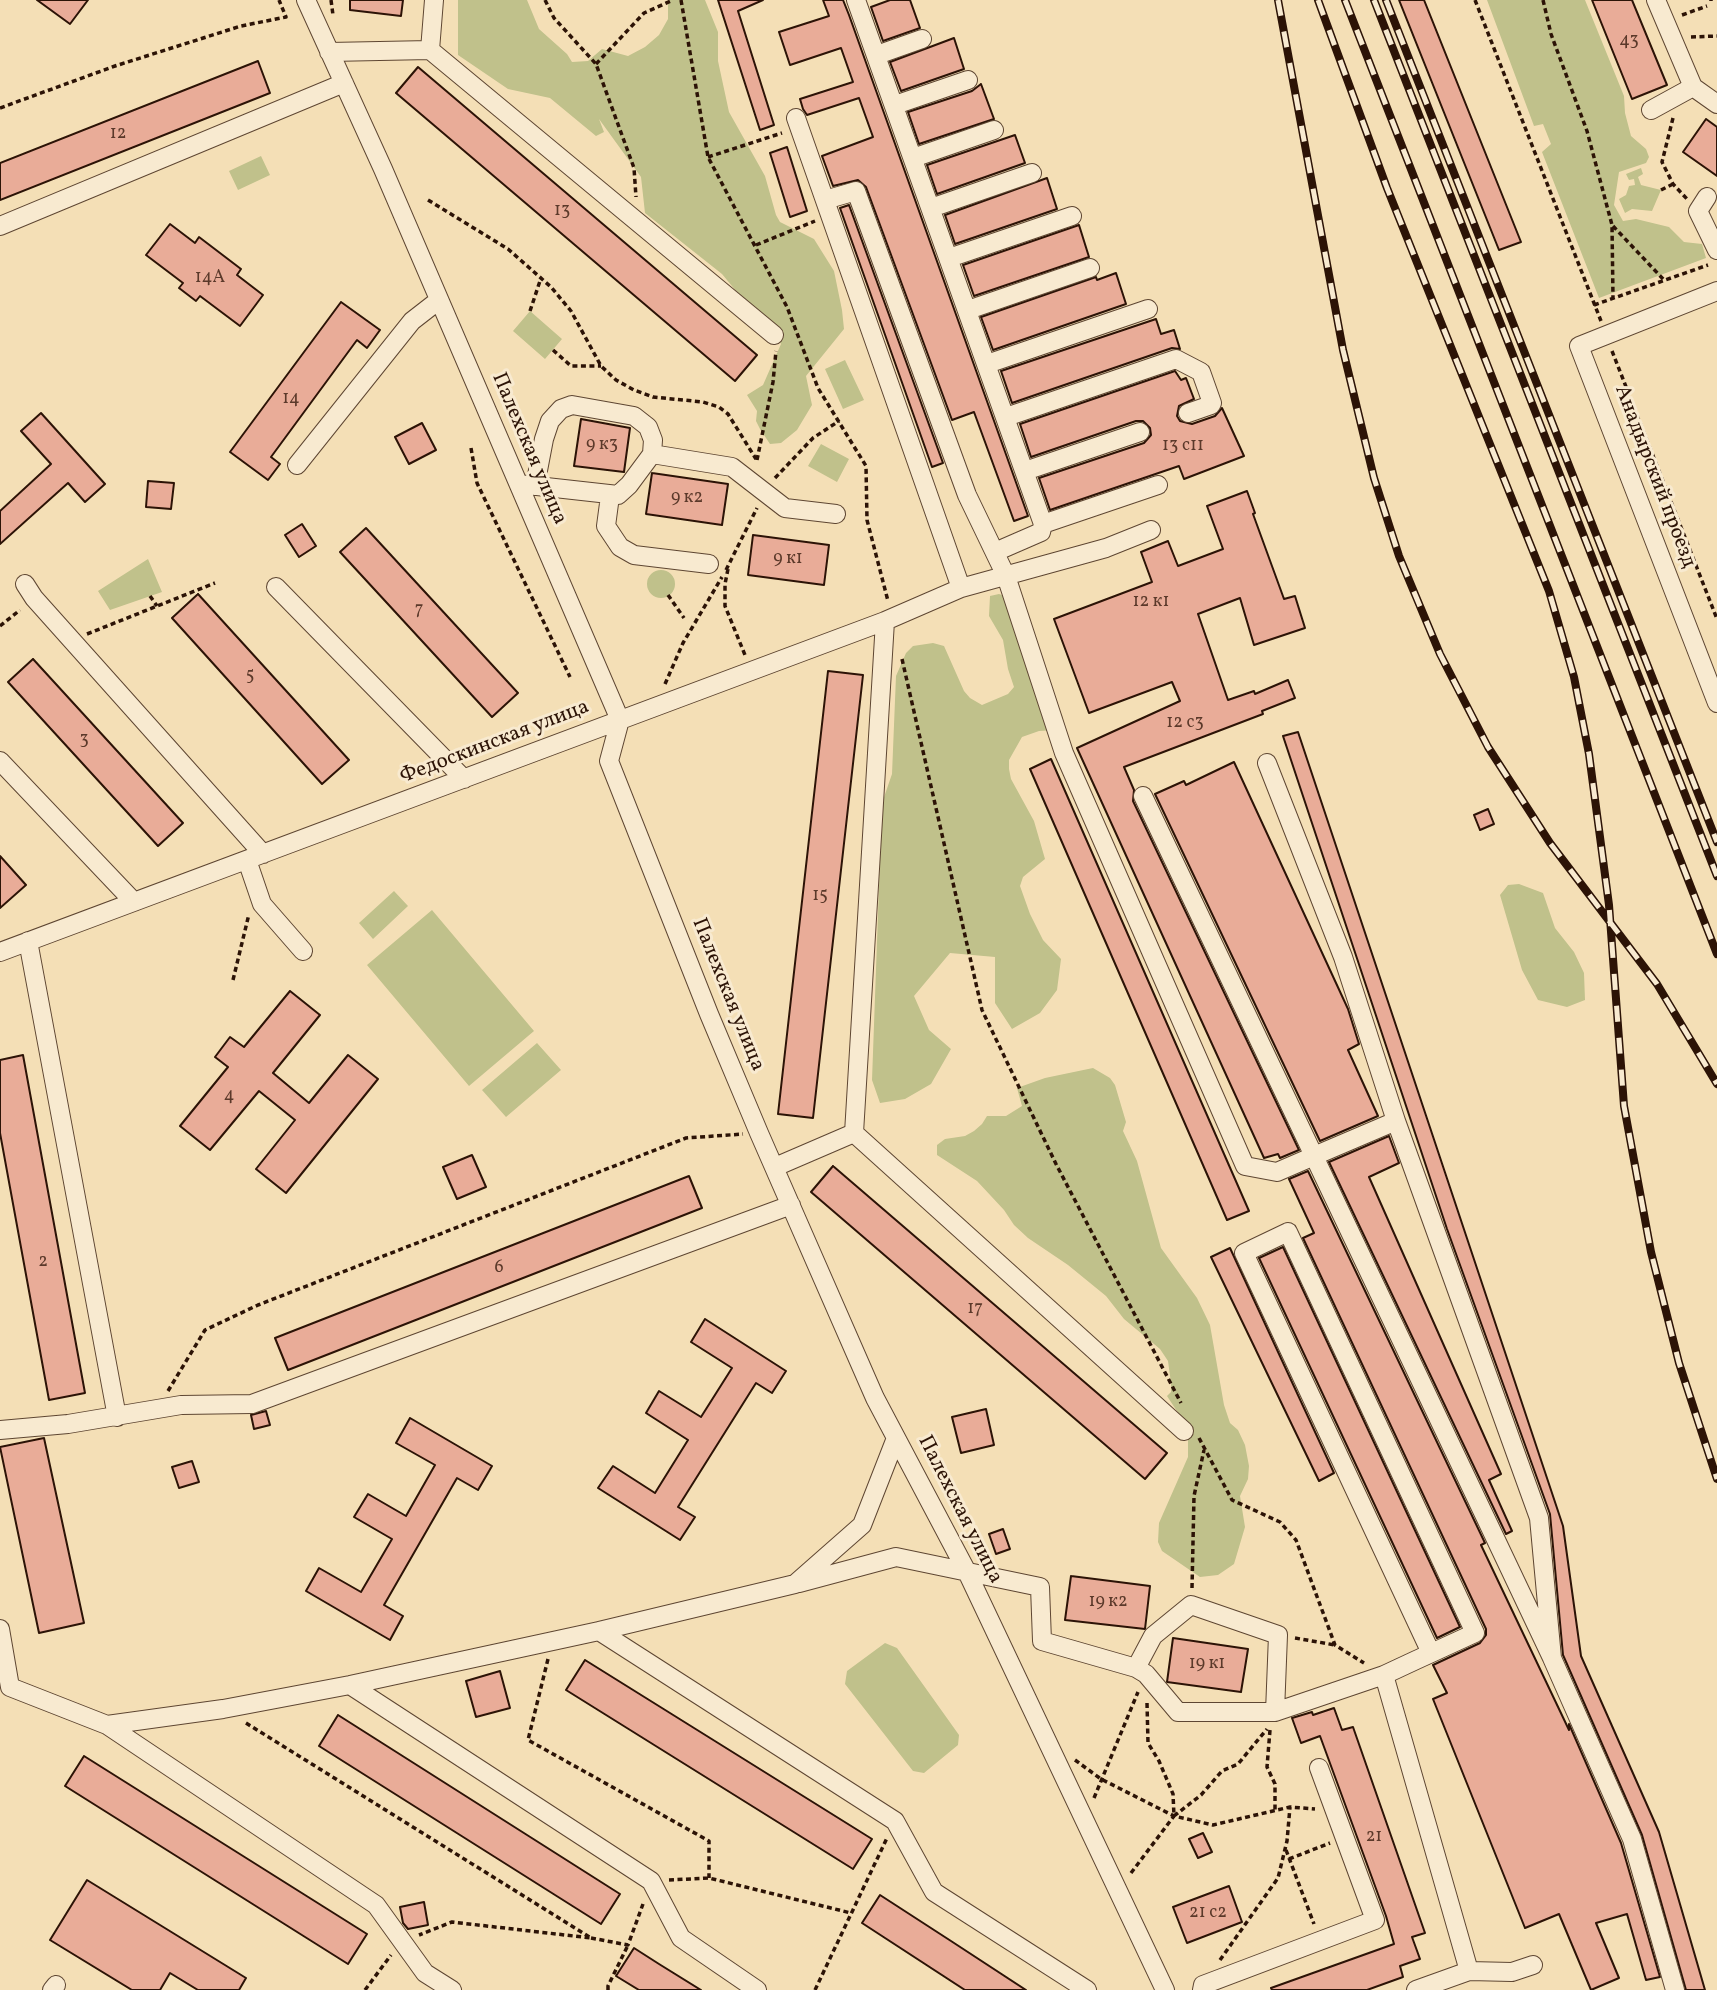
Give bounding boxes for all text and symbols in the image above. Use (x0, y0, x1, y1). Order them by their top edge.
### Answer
house number: 43 (1619, 31, 1639, 53)
house number: 12 (110, 124, 126, 146)
house number: 13 (554, 201, 570, 223)
house number: 14А (195, 268, 225, 290)
street label: Палехская улица (485, 369, 571, 529)
street label: Анадырский проезд (1608, 382, 1700, 572)
house number: 14 (282, 389, 300, 411)
house number: 9 к3 (586, 435, 618, 457)
house number: 13 с11 (1162, 436, 1204, 458)
house number: 9 к2 (671, 488, 703, 510)
house number: 9 к1 (773, 549, 803, 571)
house number: 12 к1 (1133, 592, 1169, 614)
house number: 7 (415, 600, 423, 622)
house number: 5 (246, 666, 254, 688)
street label: Федоскинская улица (397, 695, 593, 791)
house number: 12 с3 (1166, 713, 1204, 735)
house number: 3 (79, 730, 89, 752)
house number: 15 (812, 886, 828, 908)
street label: Палехская улица (685, 915, 769, 1075)
house number: 4 (224, 1086, 234, 1108)
house number: 2 (38, 1252, 48, 1274)
house number: 6 (494, 1258, 504, 1280)
house number: 17 (967, 1299, 983, 1321)
street label: Палехская улица (911, 1432, 1007, 1588)
house number: 19 к2 (1088, 1592, 1128, 1614)
house number: 19 к1 (1189, 1654, 1225, 1676)
house number: 21 (1366, 1827, 1382, 1849)
house number: 21 с2 (1189, 1903, 1227, 1925)

